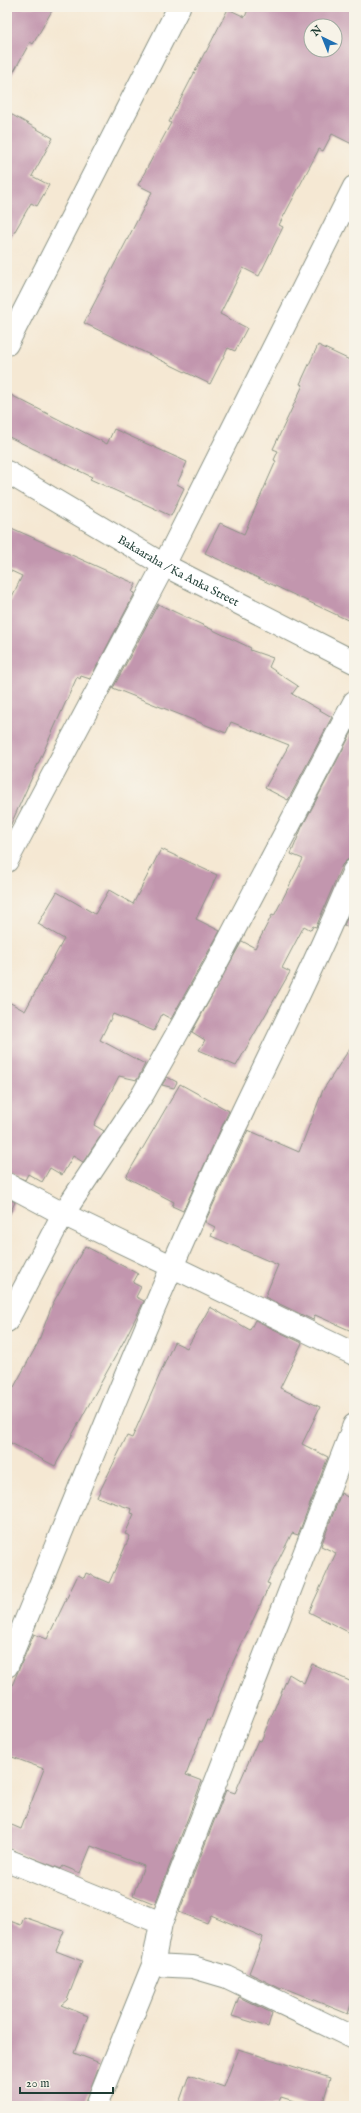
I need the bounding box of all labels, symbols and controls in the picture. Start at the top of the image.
north arrow [303,18,343,58]
text: N [308,23,325,40]
street label: Bakaaraha / Ka Anka Street [115,532,241,610]
scale bar [20,2069,113,2095]
text: 20 m [26,2076,49,2091]

